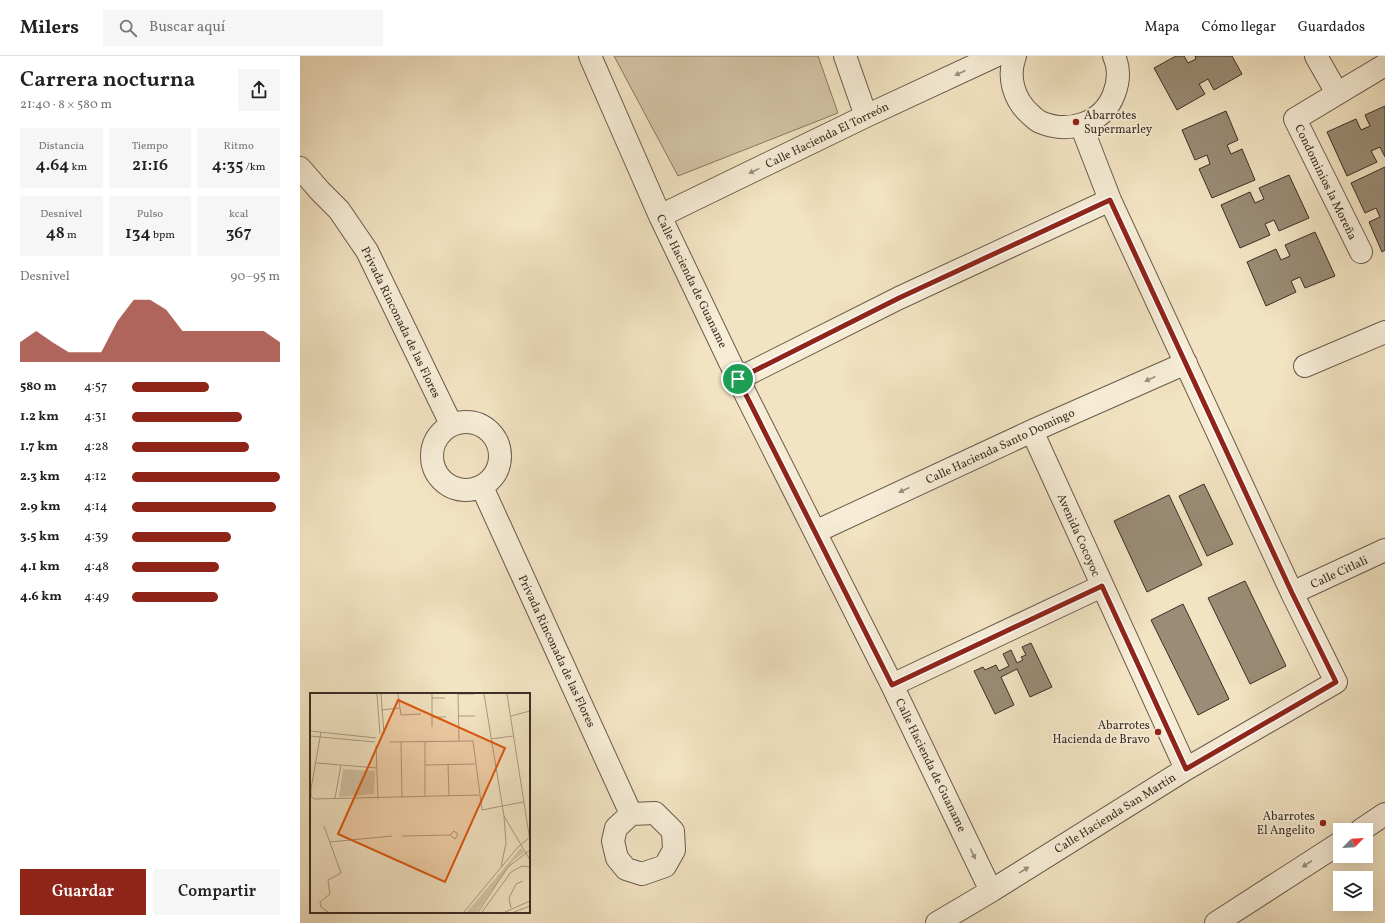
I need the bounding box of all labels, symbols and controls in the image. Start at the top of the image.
search box [103,10,383,46]
text: Milers [20,15,79,41]
icon: search [117,17,139,39]
text: Buscar aquí [149,17,225,38]
text: Mapa [1145,18,1180,37]
text: Cómo llegar [1202,18,1276,37]
text: Guardados [1298,18,1365,37]
text: Carrera nocturna [20,65,195,96]
button: share [238,69,280,111]
one-way arrow [954,70,965,76]
text: 21:40 · 8 × 580 m [20,96,112,114]
street label: Calle Hacienda El Torreón [763,99,892,173]
place label: Abarrotes Supermarley [1084,108,1153,138]
marker: Abarrotes Supermarley [1071,117,1081,127]
street label: Condominios la Moreña [1290,122,1360,243]
text: Distancia [38,139,84,154]
text: Tiempo [132,139,168,154]
text: Ritmo [224,139,254,154]
text: 4.64 [36,154,69,177]
text: 21:16 [132,154,168,177]
text: 4:35 [212,154,243,177]
text: km [69,160,87,175]
text: /km [243,160,265,175]
one-way arrow [748,168,760,174]
text: Desnivel [40,207,82,222]
text: Pulso [137,207,163,222]
text: kcal [229,207,248,222]
street label: Calle Hacienda de Guaname [652,212,731,351]
text: 48 [46,222,65,245]
text: 134 [125,222,151,245]
text: 367 [226,222,252,245]
text: m [65,228,77,243]
text: bpm [151,228,175,243]
street label: Privada Rinconada de las Flores [356,244,444,401]
text: Desnivel [20,268,70,286]
text: 90–95 m [230,268,280,286]
pin [721,362,755,396]
icon: arrive [727,368,749,390]
one-way arrow [1145,376,1156,382]
text: 580 m [20,378,57,396]
text: 4:57 [84,378,107,396]
street label: Calle Hacienda Santo Domingo [923,405,1078,489]
text: 1.2 km [20,408,59,426]
text: 4:31 [84,408,107,426]
text: 1.7 km [20,438,58,456]
text: 4:28 [84,438,108,456]
text: 2.3 km [20,468,60,486]
text: 4:12 [84,468,107,486]
one-way arrow [899,487,910,493]
street label: Avenida Cocoyoc [1053,491,1104,580]
text: 2.9 km [20,498,61,516]
text: 4:14 [84,498,108,516]
text: 3.5 km [20,528,60,546]
text: 4:39 [84,528,108,546]
street label: Calle Citlali [1308,552,1371,593]
text: 4.1 km [20,558,60,576]
text: 4:48 [84,558,109,576]
street label: Privada Rinconada de las Flores [514,573,599,730]
text: 4.6 km [20,588,62,606]
text: 4:49 [84,588,109,606]
inset map [310,693,530,913]
street label: Calle Hacienda de Guaname [891,696,970,835]
place label: Abarrotes Hacienda de Bravo [1052,718,1150,748]
marker: Abarrotes Hacienda de Bravo [1153,727,1163,737]
street label: Calle Hacienda San Martín [1052,770,1179,858]
place label: Abarrotes El Angelito [1257,809,1315,839]
marker: Abarrotes El Angelito [1318,818,1328,828]
north arrow [1333,823,1373,863]
map controls [1333,823,1373,911]
one-way arrow [970,849,976,860]
one-way arrow [1301,861,1313,868]
one-way arrow [1018,867,1030,874]
button: Guardar [20,869,146,915]
button: Compartir [154,869,280,915]
button: layers [1333,871,1373,911]

